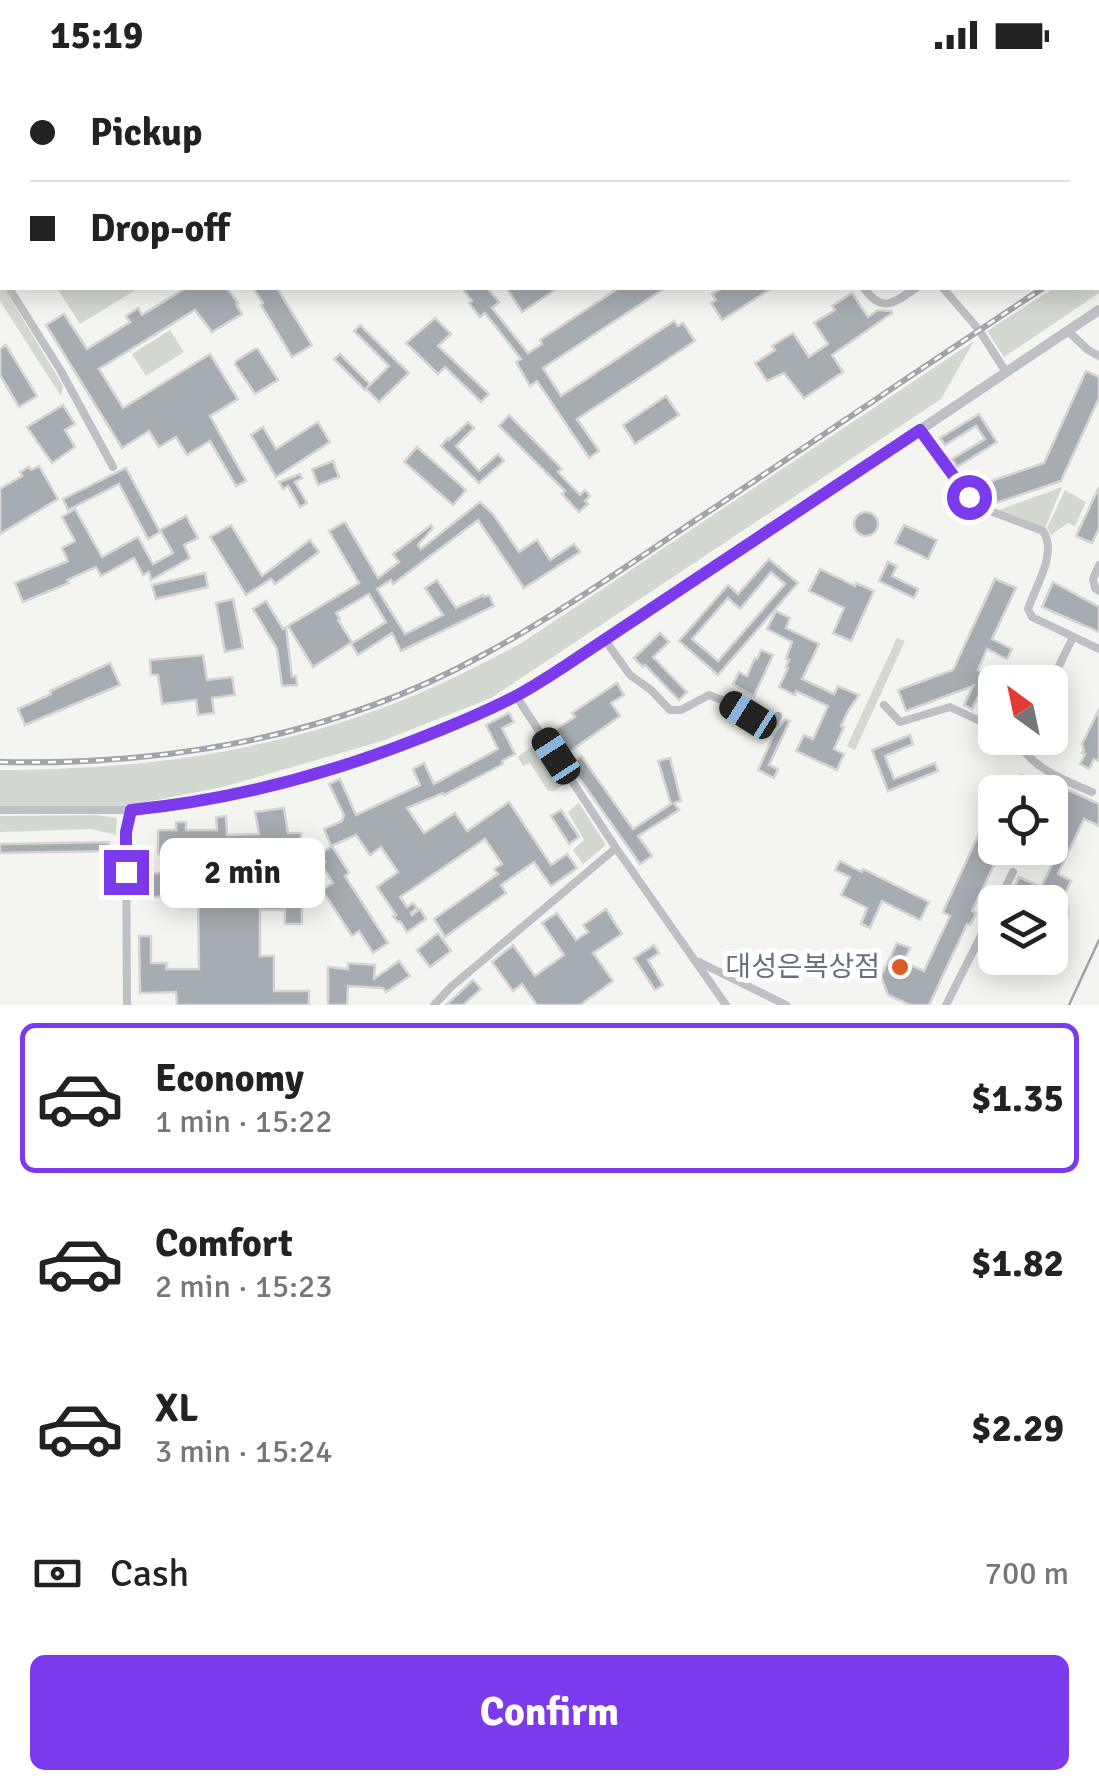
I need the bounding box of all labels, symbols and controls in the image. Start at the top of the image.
text: 15:19 [50,12,143,59]
text: Pickup [90,109,202,156]
text: Drop-off [90,205,230,252]
route start [947,475,992,520]
north arrow [978,665,1068,755]
map controls [978,665,1068,975]
car [715,686,781,744]
car [527,723,585,789]
button: locate [978,775,1068,865]
callout: 2 min [161,837,326,907]
route end [104,850,149,895]
text: 2 min [204,853,281,892]
button: layers [978,885,1068,975]
place label: 대성은복상점 [725,950,880,984]
marker: 대성은복상점 [889,956,911,978]
icon: car [35,1053,125,1143]
text: Economy [155,1055,304,1102]
text: $1.35 [971,1075,1064,1122]
text: 1 min · 15:22 [155,1102,333,1141]
icon: car [35,1218,125,1308]
text: Comfort [155,1220,293,1267]
text: $1.82 [971,1240,1064,1287]
text: 2 min · 15:23 [155,1267,333,1306]
icon: car [35,1383,125,1473]
text: XL [155,1385,198,1432]
text: $2.29 [971,1405,1064,1452]
text: 3 min · 15:24 [155,1432,333,1471]
icon: cash [30,1546,85,1601]
text: Cash [110,1550,189,1597]
text: 700 m [985,1554,1069,1593]
button: Confirm [30,1655,1069,1770]

